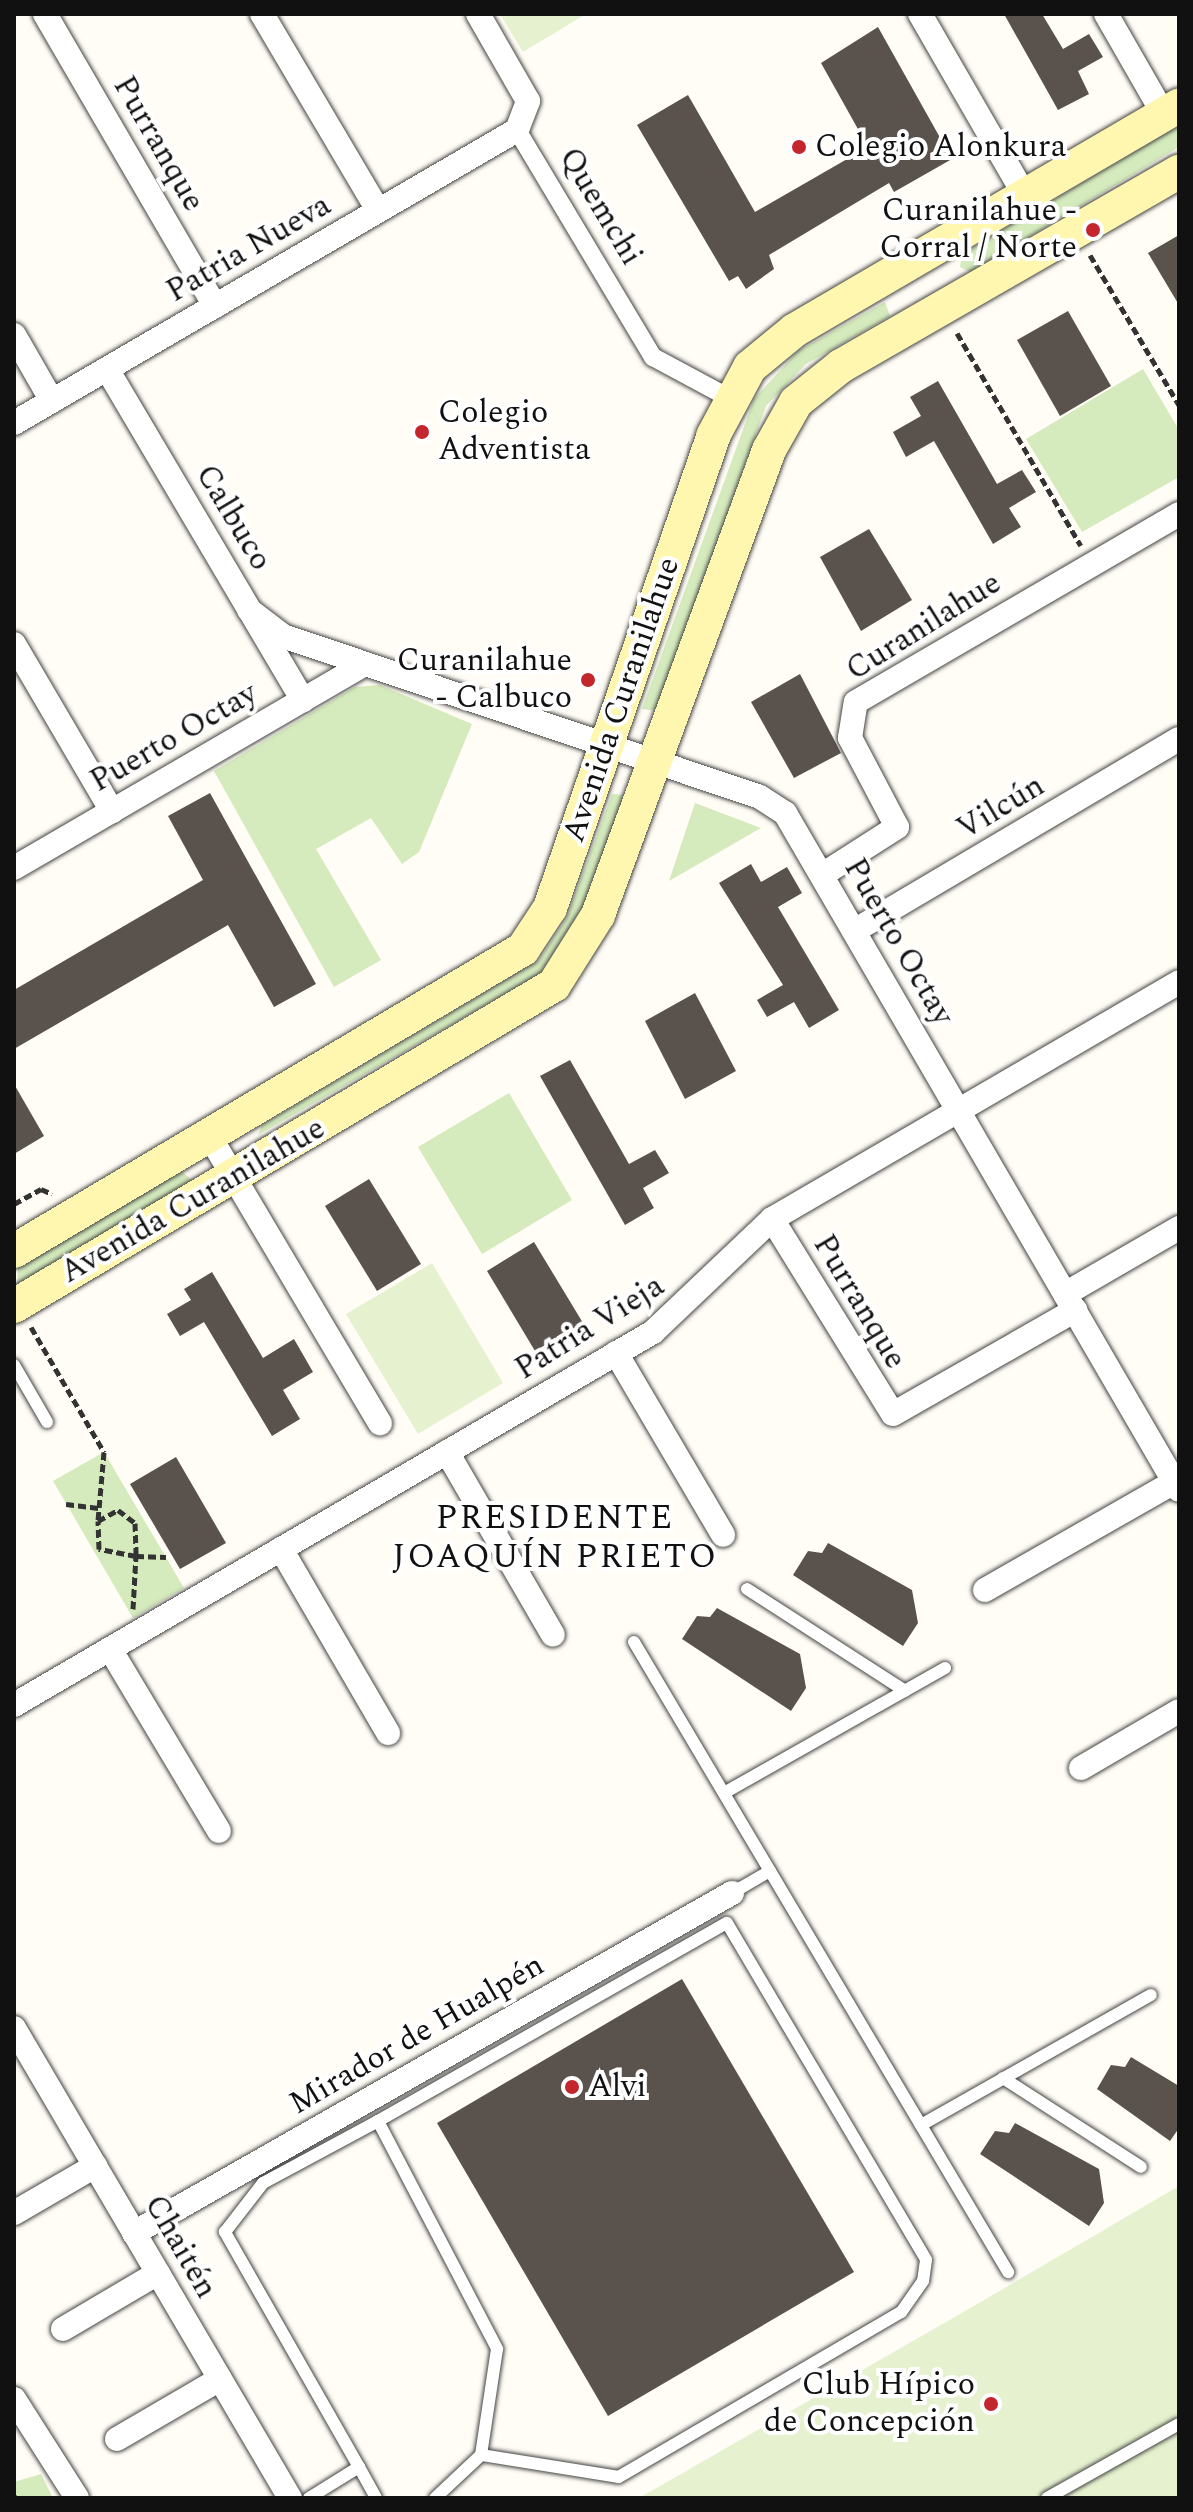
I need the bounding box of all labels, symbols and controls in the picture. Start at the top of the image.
street label: Purranque [104,70,212,218]
place label: Colegio Alonkura [815,128,1066,166]
marker: Colegio Alonkura [790,138,808,156]
street label: Quemchi [550,141,650,273]
street label: Patria Nueva [160,187,338,311]
place label: Curanilahue - Corral / Norte [879,193,1077,268]
marker: Curanilahue - Corral / Norte [1084,221,1102,239]
place label: Colegio Adventista [438,395,591,470]
marker: Colegio Adventista [413,423,431,441]
street label: Calbuco [187,458,279,578]
street label: Avenida Curanilahue [555,552,689,848]
street label: Curanilahue [839,564,1009,690]
place label: Curanilahue - Calbuco [397,643,572,718]
marker: Curanilahue - Calbuco [579,671,597,689]
street label: Puerto Octay [84,675,264,801]
street label: Vilcún [950,767,1052,849]
street label: Puerto Octay [835,852,961,1032]
street label: Avenida Curanilahue [54,1110,332,1292]
street label: Purranque [804,1228,914,1376]
street label: Patria Vieja [508,1267,672,1389]
district label: PRESIDENTE JOAQUÍN PRIETO [392,1498,718,1578]
street label: Mirador de Hualpén [283,1946,551,2124]
place label: Alvi [588,2068,646,2106]
marker: Alvi [563,2078,581,2096]
street label: Chaitén [135,2189,225,2305]
place label: Club Hípico de Concepción [764,2367,975,2442]
marker: Club Hípico de Concepción [982,2395,1000,2413]

